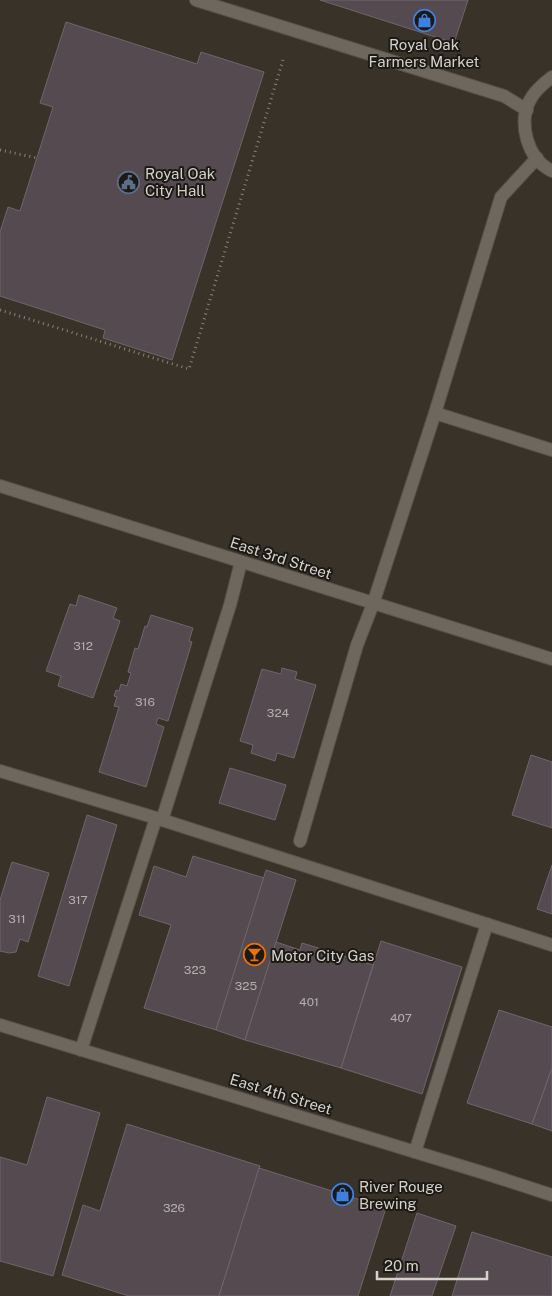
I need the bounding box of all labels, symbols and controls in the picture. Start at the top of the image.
shop icon: Royal Oak Farmers Market [412,9,436,33]
place label: Royal Oak Farmers Market [369,36,480,70]
place label: Royal Oak City Hall [145,165,215,199]
public building icon: Royal Oak City Hall [117,170,141,194]
street label: East 3rd Street [228,534,334,582]
house number: 312 [73,639,93,653]
house number: 316 [135,695,155,709]
house number: 324 [267,706,290,720]
house number: 317 [68,893,88,907]
house number: 311 [8,912,26,926]
bar icon: Motor City Gas [243,943,267,967]
place label: Motor City Gas [271,947,374,964]
house number: 323 [184,963,206,977]
house number: 325 [235,979,258,993]
house number: 401 [299,995,319,1009]
house number: 407 [390,1011,412,1025]
street label: East 4th Street [228,1070,334,1118]
place label: River Rouge Brewing [359,1178,443,1212]
shop icon: River Rouge Brewing [331,1183,355,1207]
house number: 326 [163,1201,185,1215]
scale bar [377,1248,487,1280]
text: 20 m [384,1257,419,1274]

